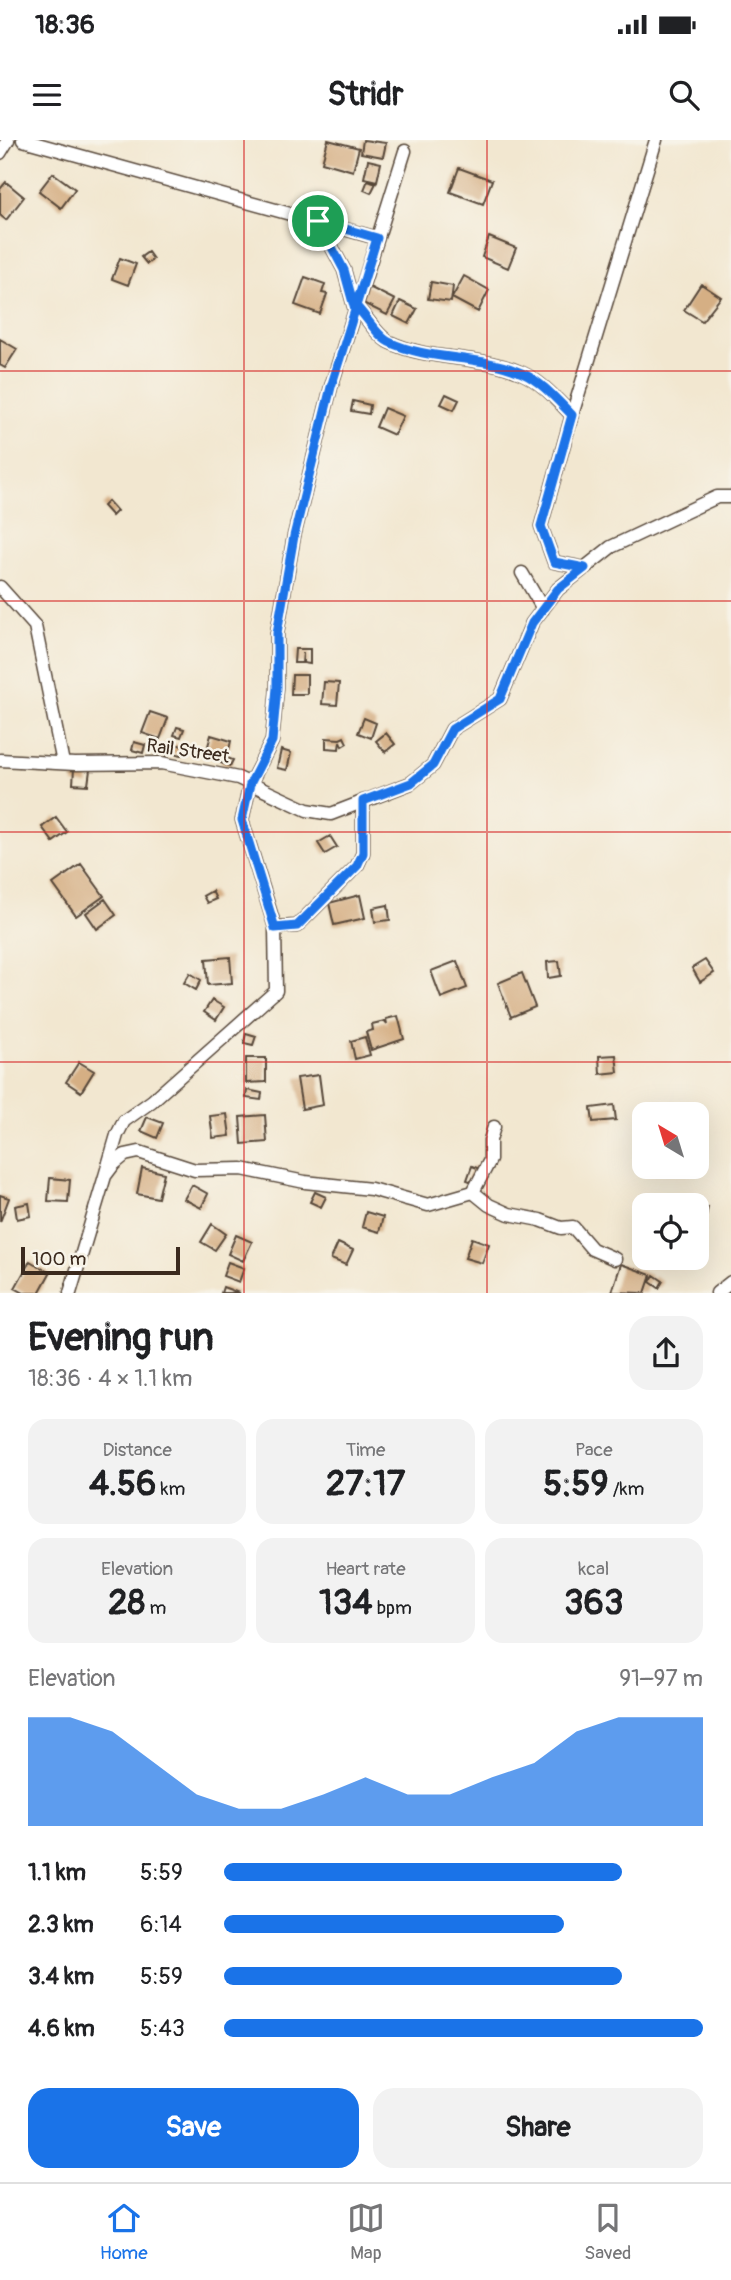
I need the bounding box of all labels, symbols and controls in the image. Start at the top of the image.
text: 18:36 [35,9,95,41]
text: Stridr [328,75,403,115]
icon: menu [28,76,66,114]
icon: search [665,76,703,114]
pin [288,191,348,251]
icon: arrive [299,202,337,240]
street label: Rail Street [145,733,231,769]
north arrow [632,1102,709,1180]
map controls [632,1102,709,1270]
button: locate [632,1193,709,1270]
scale bar [21,1244,180,1276]
text: 100 m [32,1247,86,1271]
text: Evening run [28,1314,214,1362]
button: share [629,1316,703,1390]
text: 18:36 · 4 × 1.1 km [28,1364,192,1393]
text: Distance [102,1438,172,1462]
text: Time [346,1438,385,1462]
text: Pace [575,1438,613,1462]
text: 4.56 [89,1462,156,1506]
text: 27:17 [326,1462,405,1506]
text: 5:59 [543,1462,609,1506]
text: km [156,1477,185,1501]
text: /km [609,1477,644,1501]
text: Elevation [101,1557,173,1581]
text: Heart rate [325,1557,406,1581]
text: kcal [578,1557,609,1581]
text: 28 [108,1581,145,1625]
text: 134 [319,1581,373,1625]
text: 363 [564,1581,624,1625]
text: m [145,1596,166,1620]
text: bpm [373,1596,412,1620]
text: Elevation [28,1664,116,1693]
text: 91–97 m [619,1664,703,1693]
text: 1.1 km [28,1858,86,1887]
text: 5:59 [140,1858,183,1887]
text: 2.3 km [28,1910,94,1939]
text: 6:14 [140,1910,182,1939]
text: 3.4 km [28,1962,94,1991]
text: 5:59 [140,1962,183,1991]
text: 4.6 km [28,2014,95,2043]
text: 5:43 [140,2014,185,2043]
button: Save [28,2088,359,2168]
button: Share [373,2088,703,2168]
tab: Home [100,2199,148,2265]
tab: Map [347,2199,385,2265]
tab: Saved [584,2199,631,2265]

